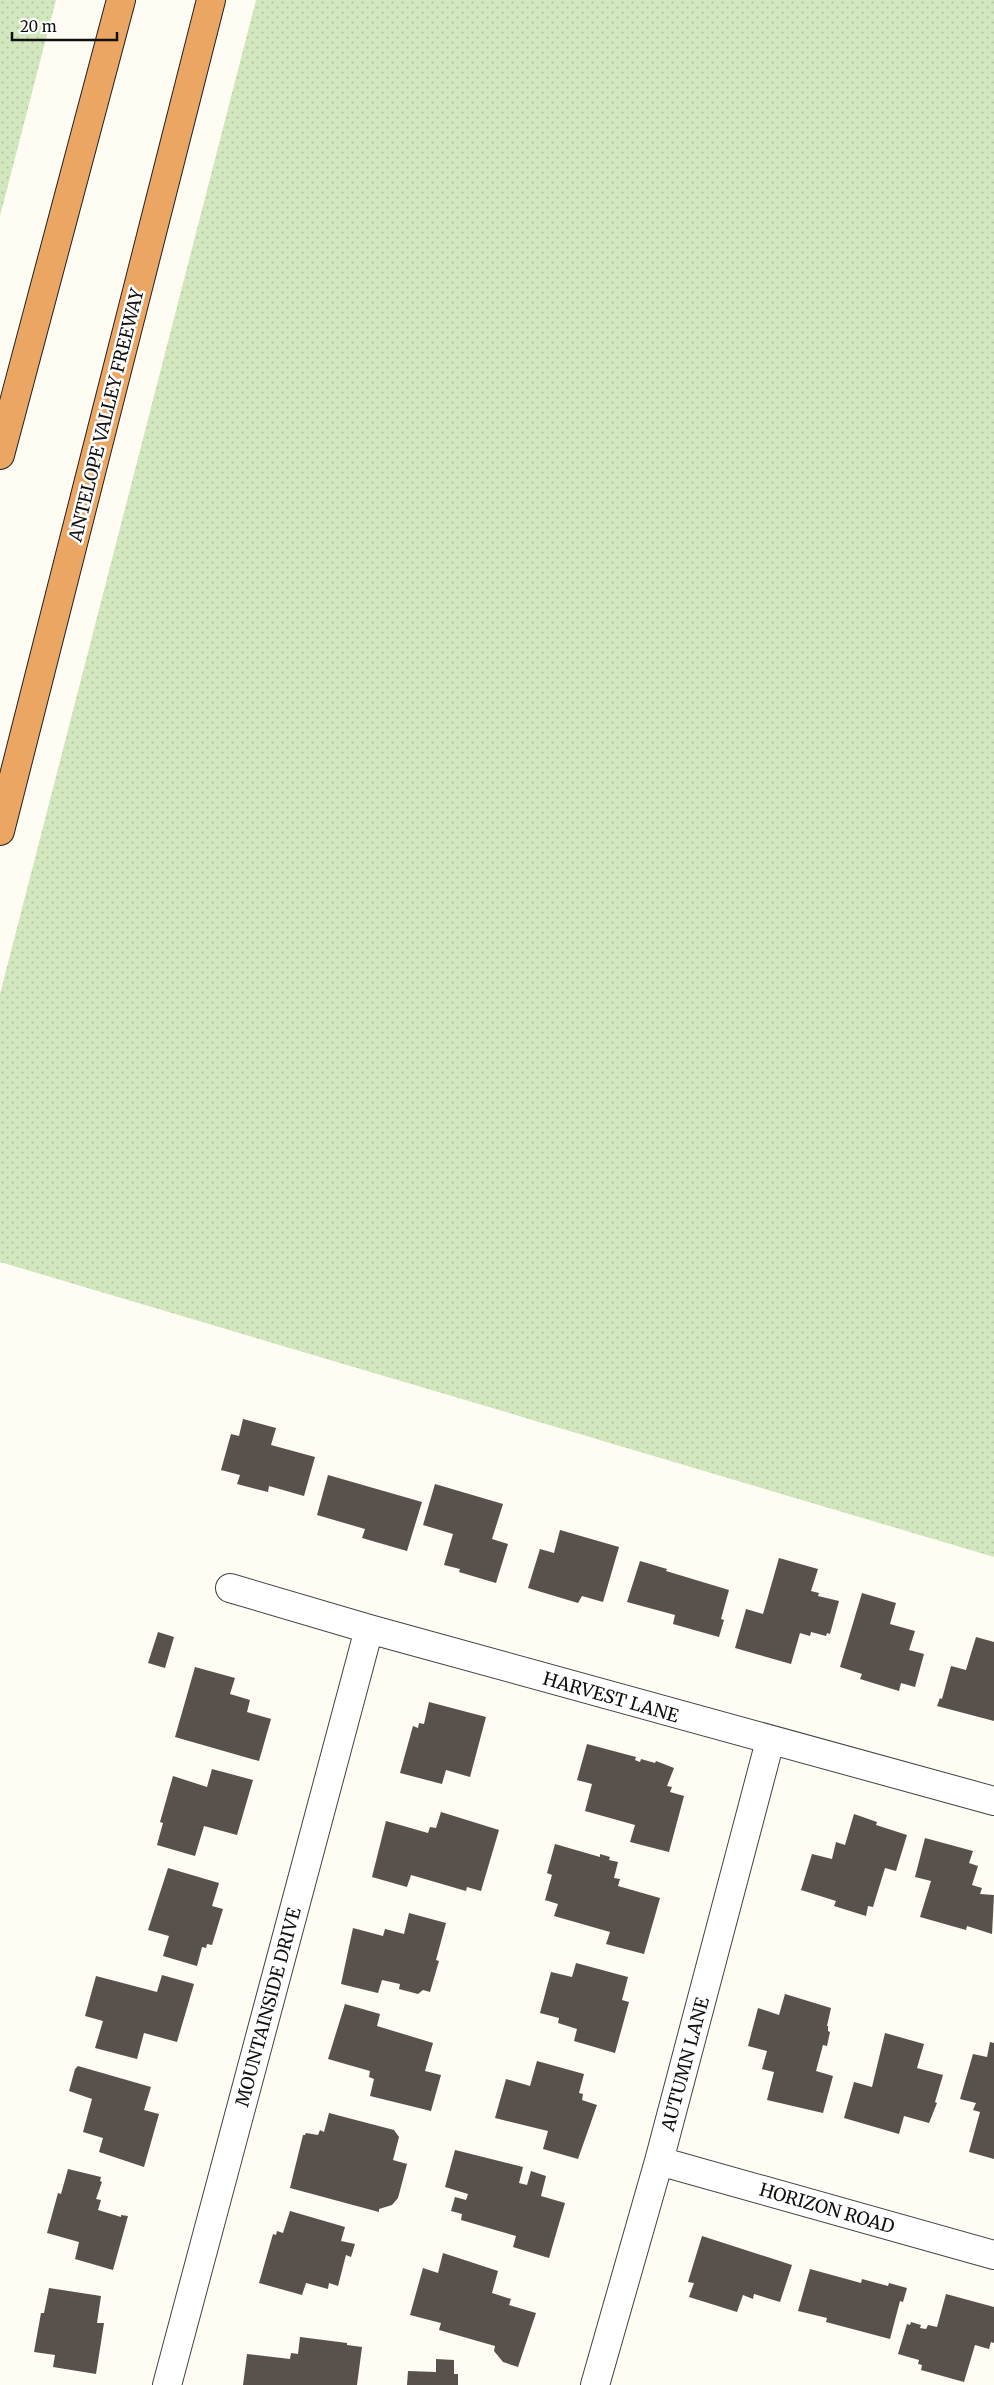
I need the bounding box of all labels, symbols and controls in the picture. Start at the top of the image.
scale bar [12,10,118,42]
text: 20 m [20,17,57,36]
street label: ANTELOPE VALLEY FREEWAY [63,286,149,545]
street label: HARVEST LANE [540,1667,682,1728]
street label: MOUNTAINSIDE DRIVE [230,1904,306,2109]
street label: AUTUMN LANE [656,1994,714,2135]
street label: HORIZON ROAD [757,2178,897,2238]

